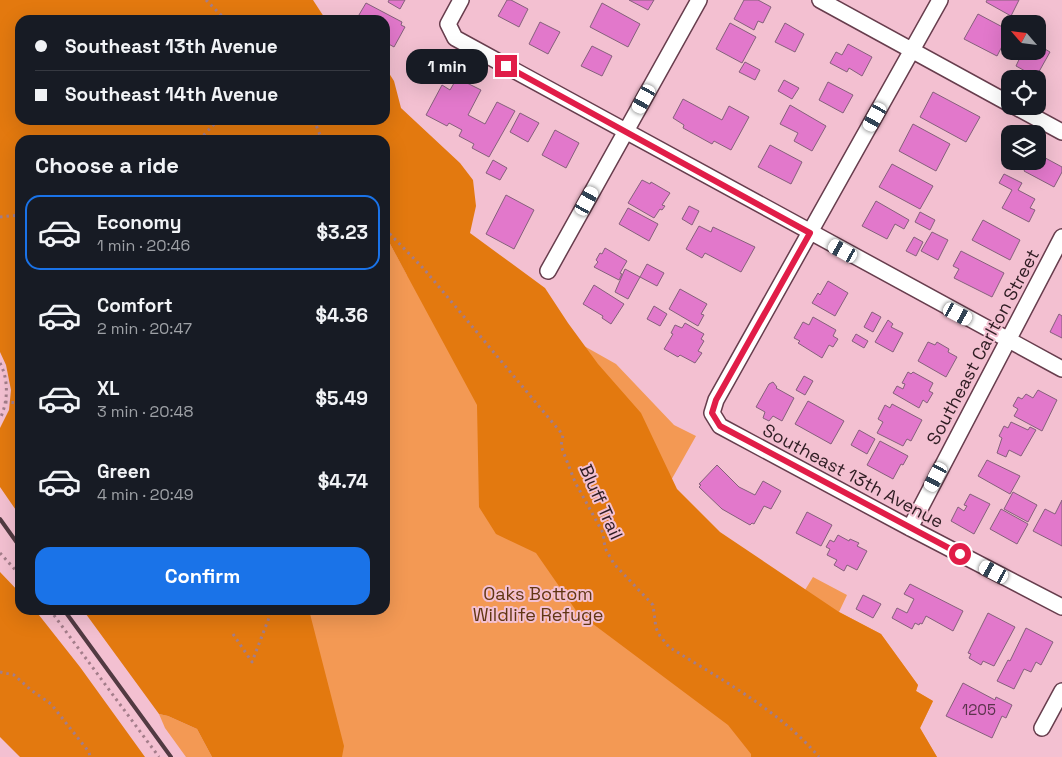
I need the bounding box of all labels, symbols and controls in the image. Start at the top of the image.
north arrow [1001,15,1046,60]
map controls [1001,15,1046,170]
text: Southeast 13th Avenue [65,34,278,59]
callout: 1 min [406,48,488,84]
route end [495,55,517,77]
text: 1 min [427,56,467,77]
button: locate [1001,70,1046,115]
text: Southeast 14th Avenue [65,82,278,107]
car [630,82,657,116]
car [861,100,888,134]
button: layers [1001,125,1046,170]
text: Choose a ride [35,151,179,179]
car [573,184,600,218]
icon: car [37,210,82,255]
text: Economy [97,210,181,235]
text: $3.23 [316,220,368,245]
text: 1 min · 20:46 [97,235,190,256]
car [826,237,859,265]
street label: Southeast Carlton Street [921,245,1044,449]
icon: car [37,293,82,338]
text: Comfort [97,293,173,318]
car [941,300,974,328]
text: $4.36 [315,303,368,328]
text: 2 min · 20:47 [97,318,192,339]
icon: car [37,376,82,421]
text: XL [97,376,120,401]
text: $5.49 [316,386,368,411]
text: 3 min · 20:48 [97,401,193,422]
street label: Southeast 13th Avenue [759,418,947,533]
icon: car [37,459,82,504]
text: Green [97,459,150,484]
car [922,460,949,494]
street label: Bluff Trail [575,461,628,543]
text: $4.74 [318,469,368,494]
text: 4 min · 20:49 [97,484,194,505]
route start [949,543,971,565]
button: Confirm [35,547,370,605]
car [977,558,1010,586]
park label: Oaks Bottom Wildlife Refuge [473,582,603,626]
house number: 1205 [962,700,996,719]

